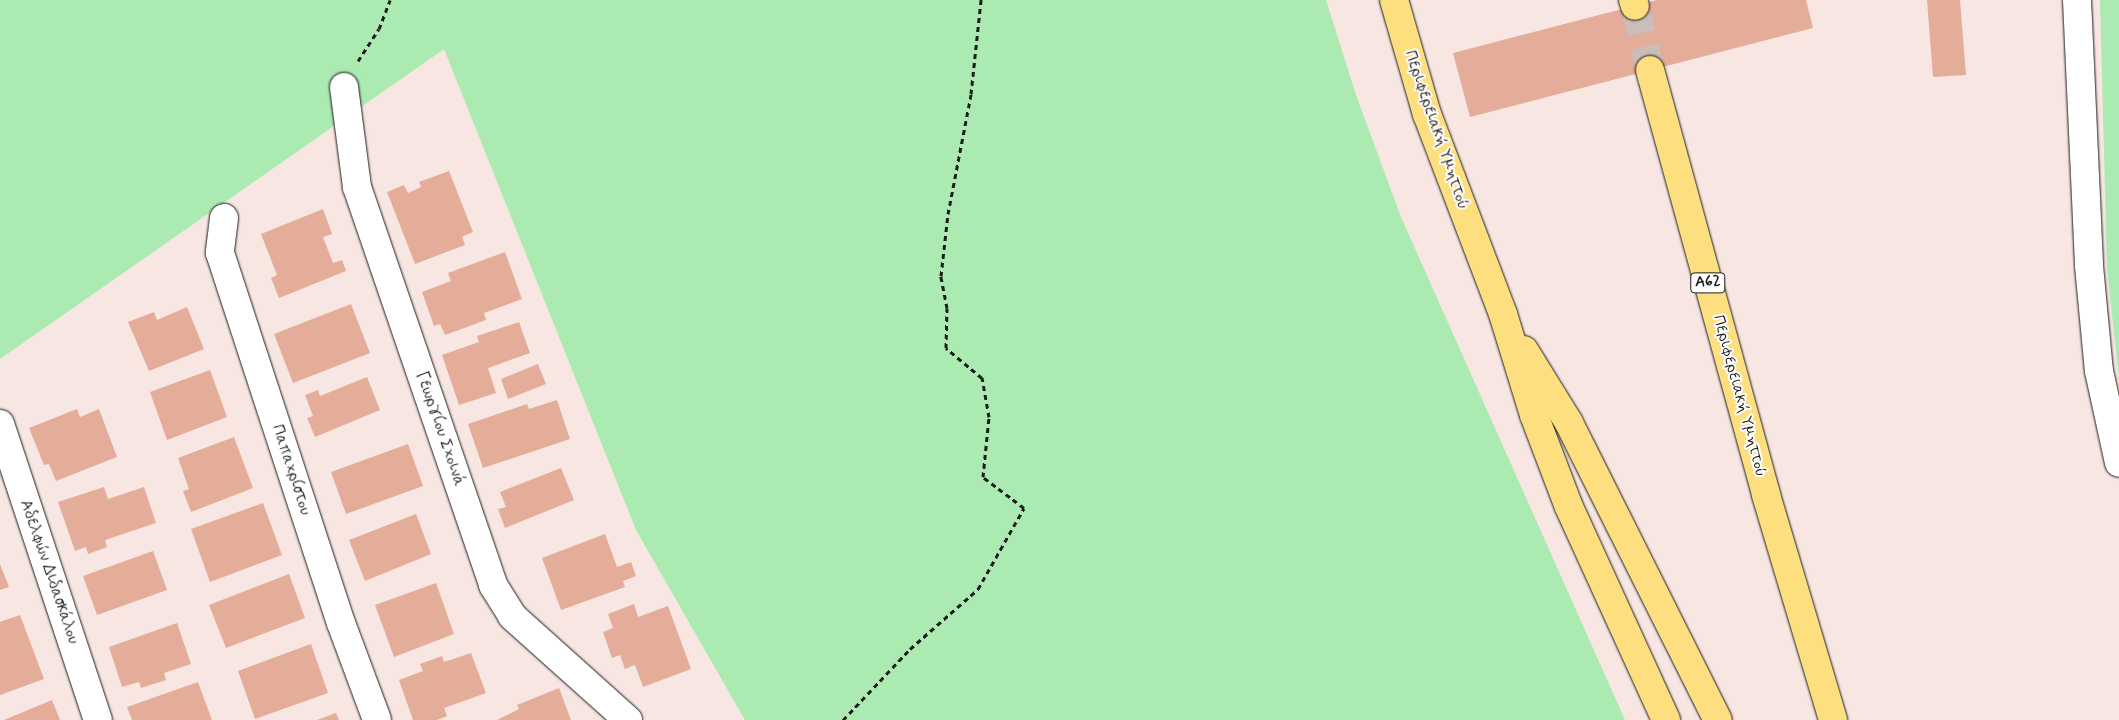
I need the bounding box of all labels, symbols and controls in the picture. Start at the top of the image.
street label: Περιφερειακή Υμηττού [1400,48,1472,212]
road number: Α62 [1689,270,1727,296]
street label: Περιφερειακή Υμηττού [1708,313,1770,479]
street label: Γεωργίου Σχοινά [411,369,469,489]
street label: Παπαχρίστου [267,422,315,518]
street label: Αδελφών Διδασκάλου [15,497,83,647]

